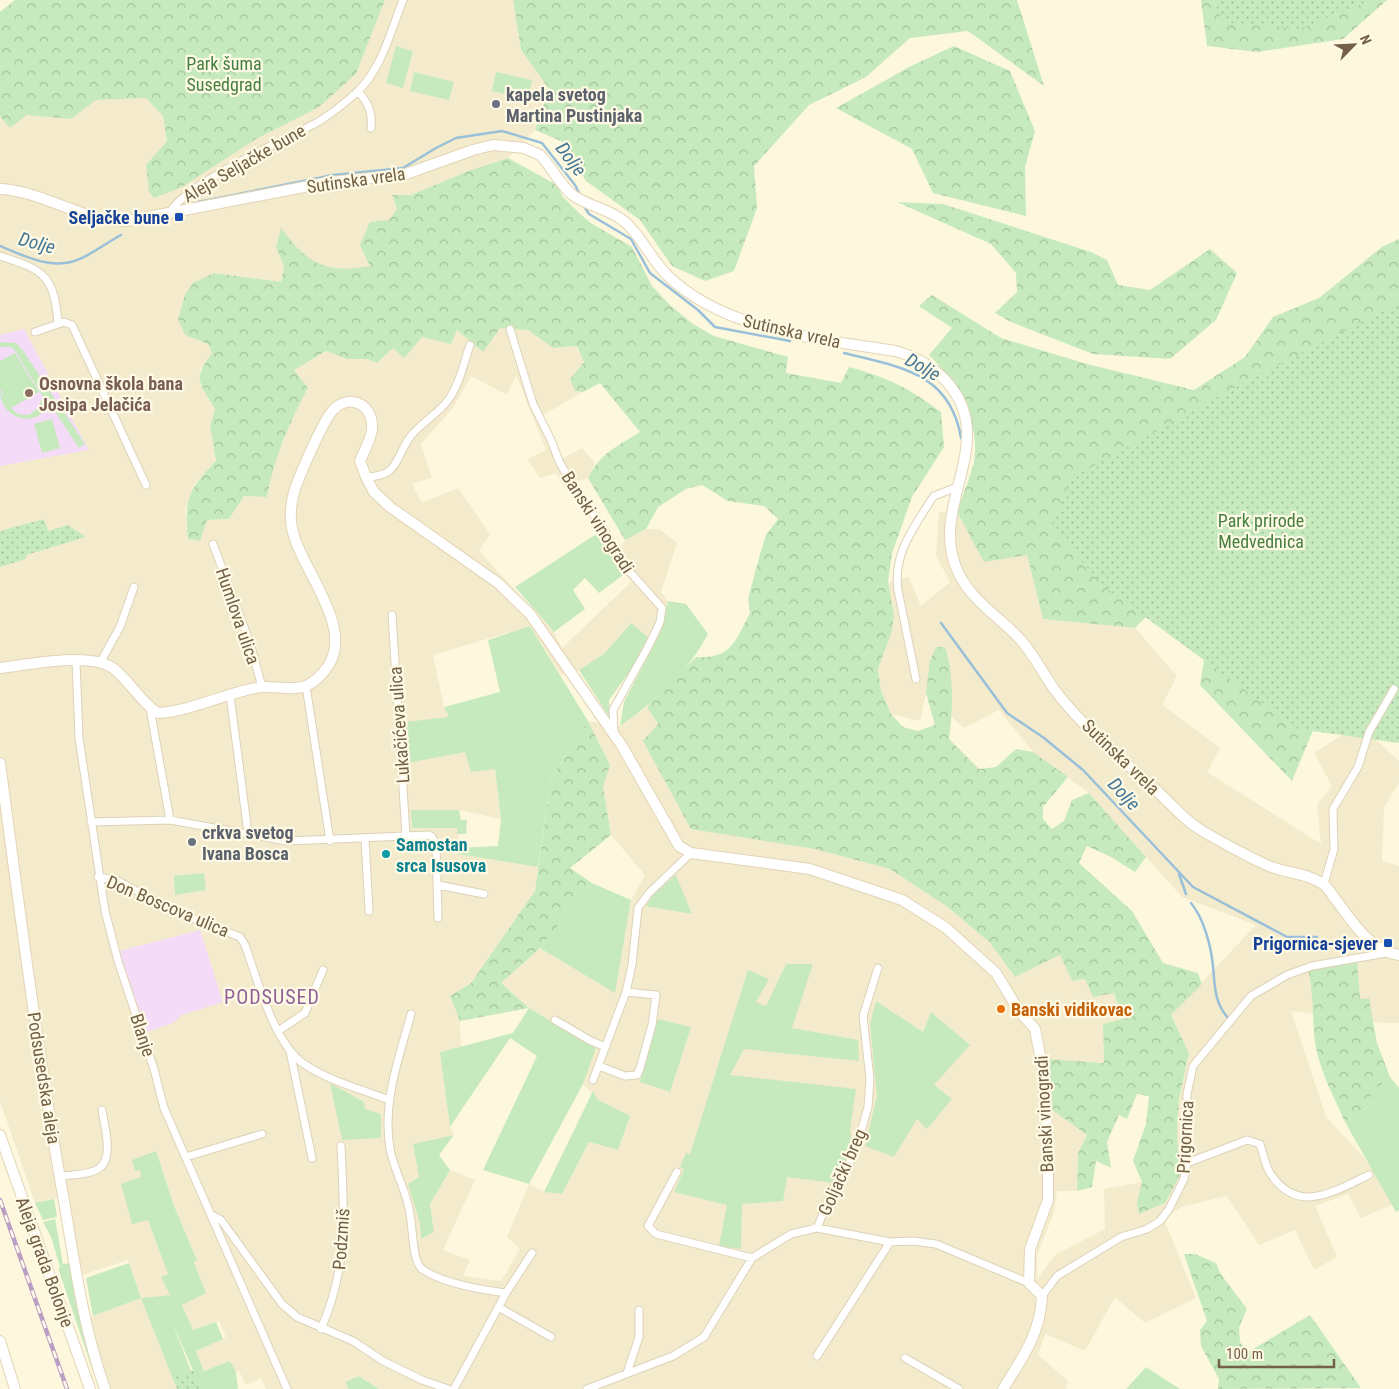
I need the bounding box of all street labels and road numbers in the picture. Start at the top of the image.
street label: Aleja Seljačke bune [179,119,309,207]
street label: Sutinska vrela [305,163,407,197]
street label: Sutinska vrela [741,310,843,352]
street label: Banski vinogradi [557,467,639,577]
street label: Humlova ulica [212,565,264,667]
street label: Lukačićeva ulica [384,666,414,784]
street label: Sutinska vrela [1078,715,1164,799]
street label: Don Boscova ulica [104,871,232,941]
street label: Podsusedska aleja [23,1011,65,1145]
street label: Blanje [126,1011,160,1059]
street label: Banski vinogradi [1030,1055,1058,1173]
street label: Prigornica [1173,1100,1197,1174]
street label: Goljački breg [814,1125,870,1219]
street label: Aleja grada Bolonje [12,1194,78,1330]
street label: Podzmiš [328,1208,354,1270]

